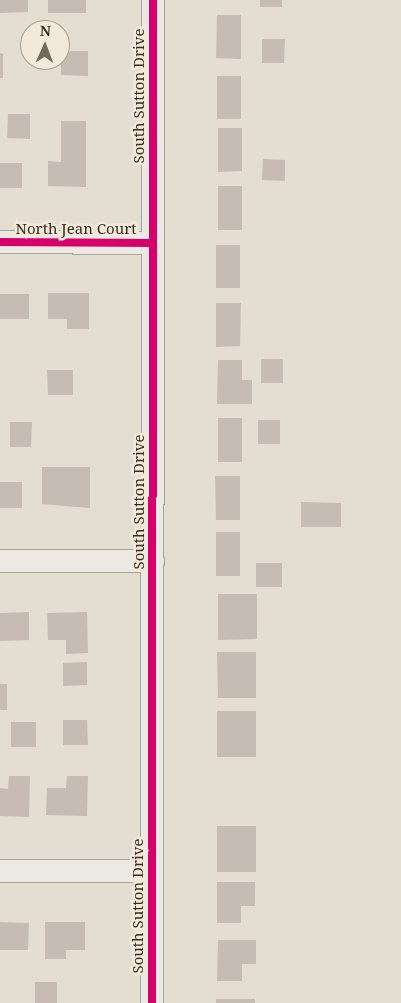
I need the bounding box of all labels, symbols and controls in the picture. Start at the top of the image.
north arrow [20,20,70,70]
text: N [40,21,51,40]
street label: South Sutton Drive [130,29,148,163]
street label: North Jean Court [15,220,137,238]
street label: South Sutton Drive [130,435,148,569]
street label: South Sutton Drive [129,839,147,973]

